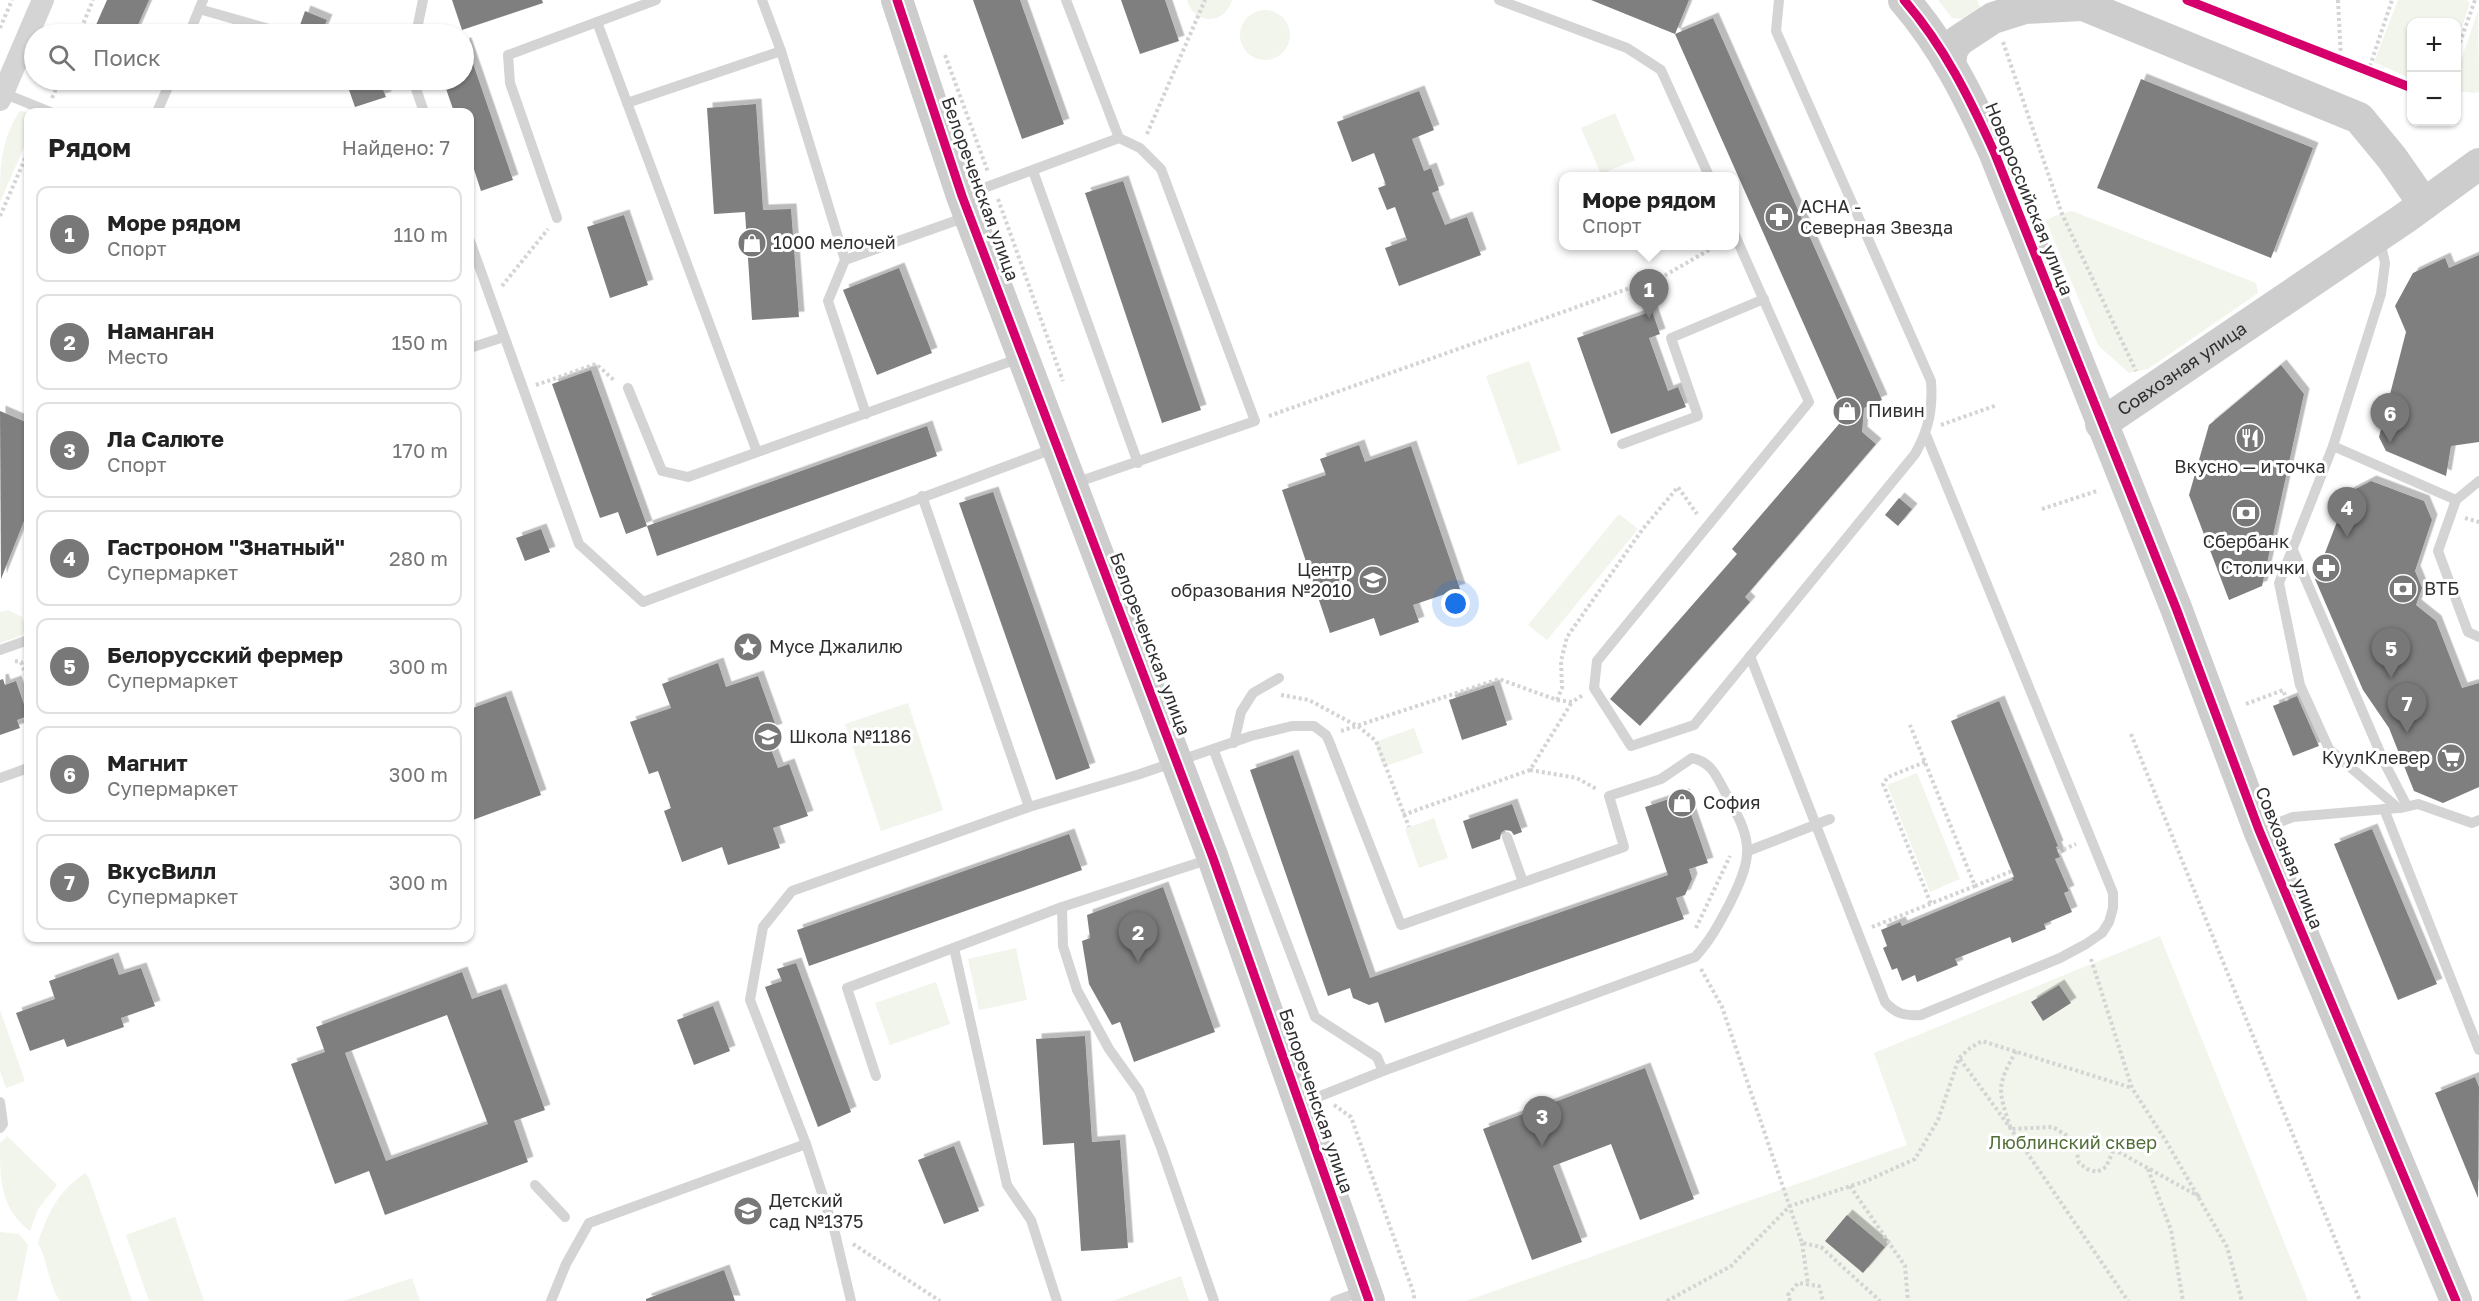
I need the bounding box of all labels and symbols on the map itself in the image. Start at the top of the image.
street label: Белореченская улица [937,94,1024,284]
street label: Новороссийская улица [1981,99,2079,299]
place label: АСНА - Северная Звезда [1800,195,1953,238]
pharmacy icon: АСНА - Северная Звезда [1763,201,1795,233]
shop icon: 1000 мелочей [736,227,768,259]
place label: 1000 мелочей [773,231,896,253]
pin: 1 [1630,270,1668,319]
street label: Совхозная улица [2113,317,2250,420]
pin: 6 [2370,394,2410,443]
shop icon: Пивин [1831,395,1863,427]
place label: Пивин [1868,399,1925,421]
restaurant icon: Вкусно — и точка [2234,422,2266,454]
place label: Вкусно — и точка [2174,455,2326,477]
pin: 4 [2328,488,2366,537]
bank icon: Сбербанк [2230,497,2262,529]
place label: Сбербанк [2203,530,2289,552]
street label: Белореченская улица [1106,549,1196,738]
pharmacy icon: Столички [2310,552,2342,584]
place label: Столички [2221,556,2305,578]
place label: Центр образования №2010 [1171,558,1352,601]
school or university icon: Центр образования №2010 [1357,564,1389,596]
bank icon: ВТБ [2387,573,2419,605]
place label: ВТБ [2424,577,2459,599]
your location [1441,589,1470,618]
pin: 5 [2372,628,2410,678]
place icon: Мусе Джалилю [732,631,764,663]
place label: Мусе Джалилю [769,635,903,657]
pin: 7 [2388,684,2426,733]
school or university icon: Школа №1186 [752,721,784,753]
place label: Школа №1186 [789,725,911,747]
supermarket icon: КуулКлевер [2435,742,2467,774]
place label: КуулКлевер [2322,746,2430,768]
street label: Совхозная улица [2251,783,2328,932]
shop icon: София [1666,787,1698,819]
place label: София [1703,791,1761,813]
pin: 2 [1118,912,1158,962]
street label: Белореченская улица [1275,1005,1359,1196]
pin: 3 [1522,1096,1562,1146]
park label: Люблинский сквер [1989,1131,2157,1153]
place label: Детский сад №1375 [769,1189,863,1232]
school or university icon: Детский сад №1375 [732,1195,764,1227]

